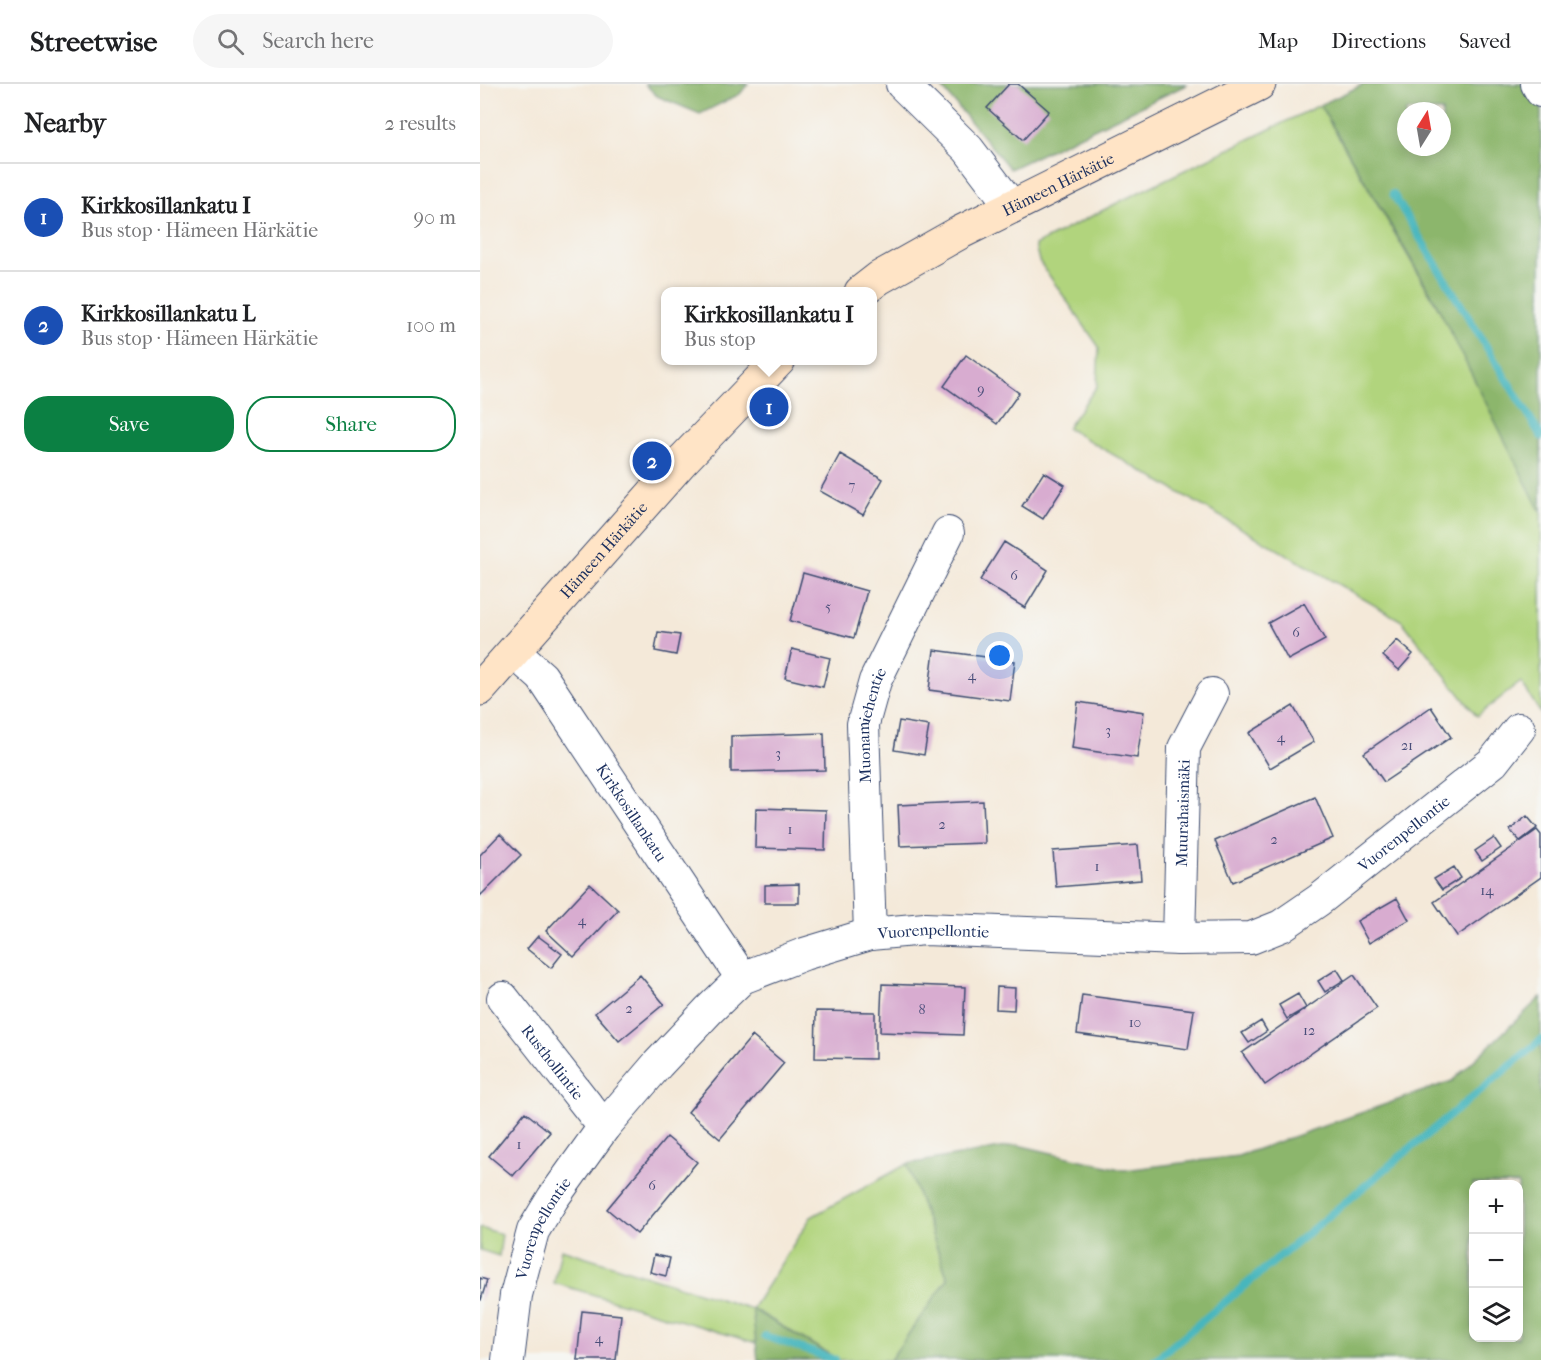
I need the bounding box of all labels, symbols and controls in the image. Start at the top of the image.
search box [193,14,613,68]
text: Streetwise [30,25,157,58]
icon: search [214,25,247,58]
text: Search here [262,28,374,54]
text: Map [1258,29,1298,53]
text: Directions [1331,29,1426,53]
text: Saved [1459,29,1511,53]
north arrow [1397,102,1451,156]
text: Nearby [24,108,106,139]
text: 2 results [385,112,456,135]
street label: Hämeen Härkätie [999,148,1117,220]
text: Kirkkosillankatu I [81,193,251,219]
text: 1 [40,206,47,229]
text: 90 m [414,206,456,229]
text: Bus stop · Hämeen Härkätie [81,219,318,242]
popup [661,287,877,365]
text: Kirkkosillankatu L [81,301,256,327]
text: Kirkkosillankatu I [684,302,854,328]
text: 2 [38,314,49,337]
text: 100 m [406,314,456,337]
text: Bus stop · Hämeen Härkätie [81,327,318,350]
text: Bus stop [684,328,756,351]
house number: 9 [977,381,985,398]
pin: 1 [750,384,788,430]
button: Save [24,396,234,452]
button: Share [246,396,456,452]
pin: 2 [632,438,672,484]
house number: 7 [849,477,856,494]
street label: Hämeen Härkätie [556,498,651,602]
house number: 6 [1010,567,1018,584]
house number: 5 [825,598,831,615]
house number: 6 [1292,624,1300,641]
your location [985,641,1014,670]
street label: Muonamiehentie [853,664,890,784]
house number: 4 [968,667,977,684]
house number: 3 [1105,722,1111,739]
house number: 4 [1277,729,1286,746]
house number: 21 [1401,737,1413,754]
house number: 3 [775,745,781,762]
street label: Muurahaismäki [1171,759,1193,867]
street label: Kirkkosillankatu [592,760,671,865]
street label: Vuorenpellontie [1353,791,1453,876]
house number: 2 [938,816,946,833]
house number: 1 [788,821,793,838]
house number: 2 [1270,831,1278,848]
house number: 1 [1095,858,1100,875]
house number: 14 [1480,882,1494,899]
house number: 4 [578,912,587,929]
street label: Vuorenpellontie [876,919,990,943]
house number: 2 [625,1000,633,1017]
house number: 8 [918,1001,926,1018]
house number: 10 [1129,1014,1141,1031]
street label: Rusthollintie [518,1020,588,1103]
house number: 12 [1303,1022,1315,1039]
house number: 1 [517,1136,522,1153]
street label: Vuorenpellontie [511,1173,575,1282]
house number: 6 [648,1177,656,1194]
map controls [1469,1180,1523,1342]
button: + [1469,1180,1523,1234]
button: − [1469,1234,1523,1288]
button: layers [1469,1288,1523,1342]
house number: 4 [595,1330,604,1347]

